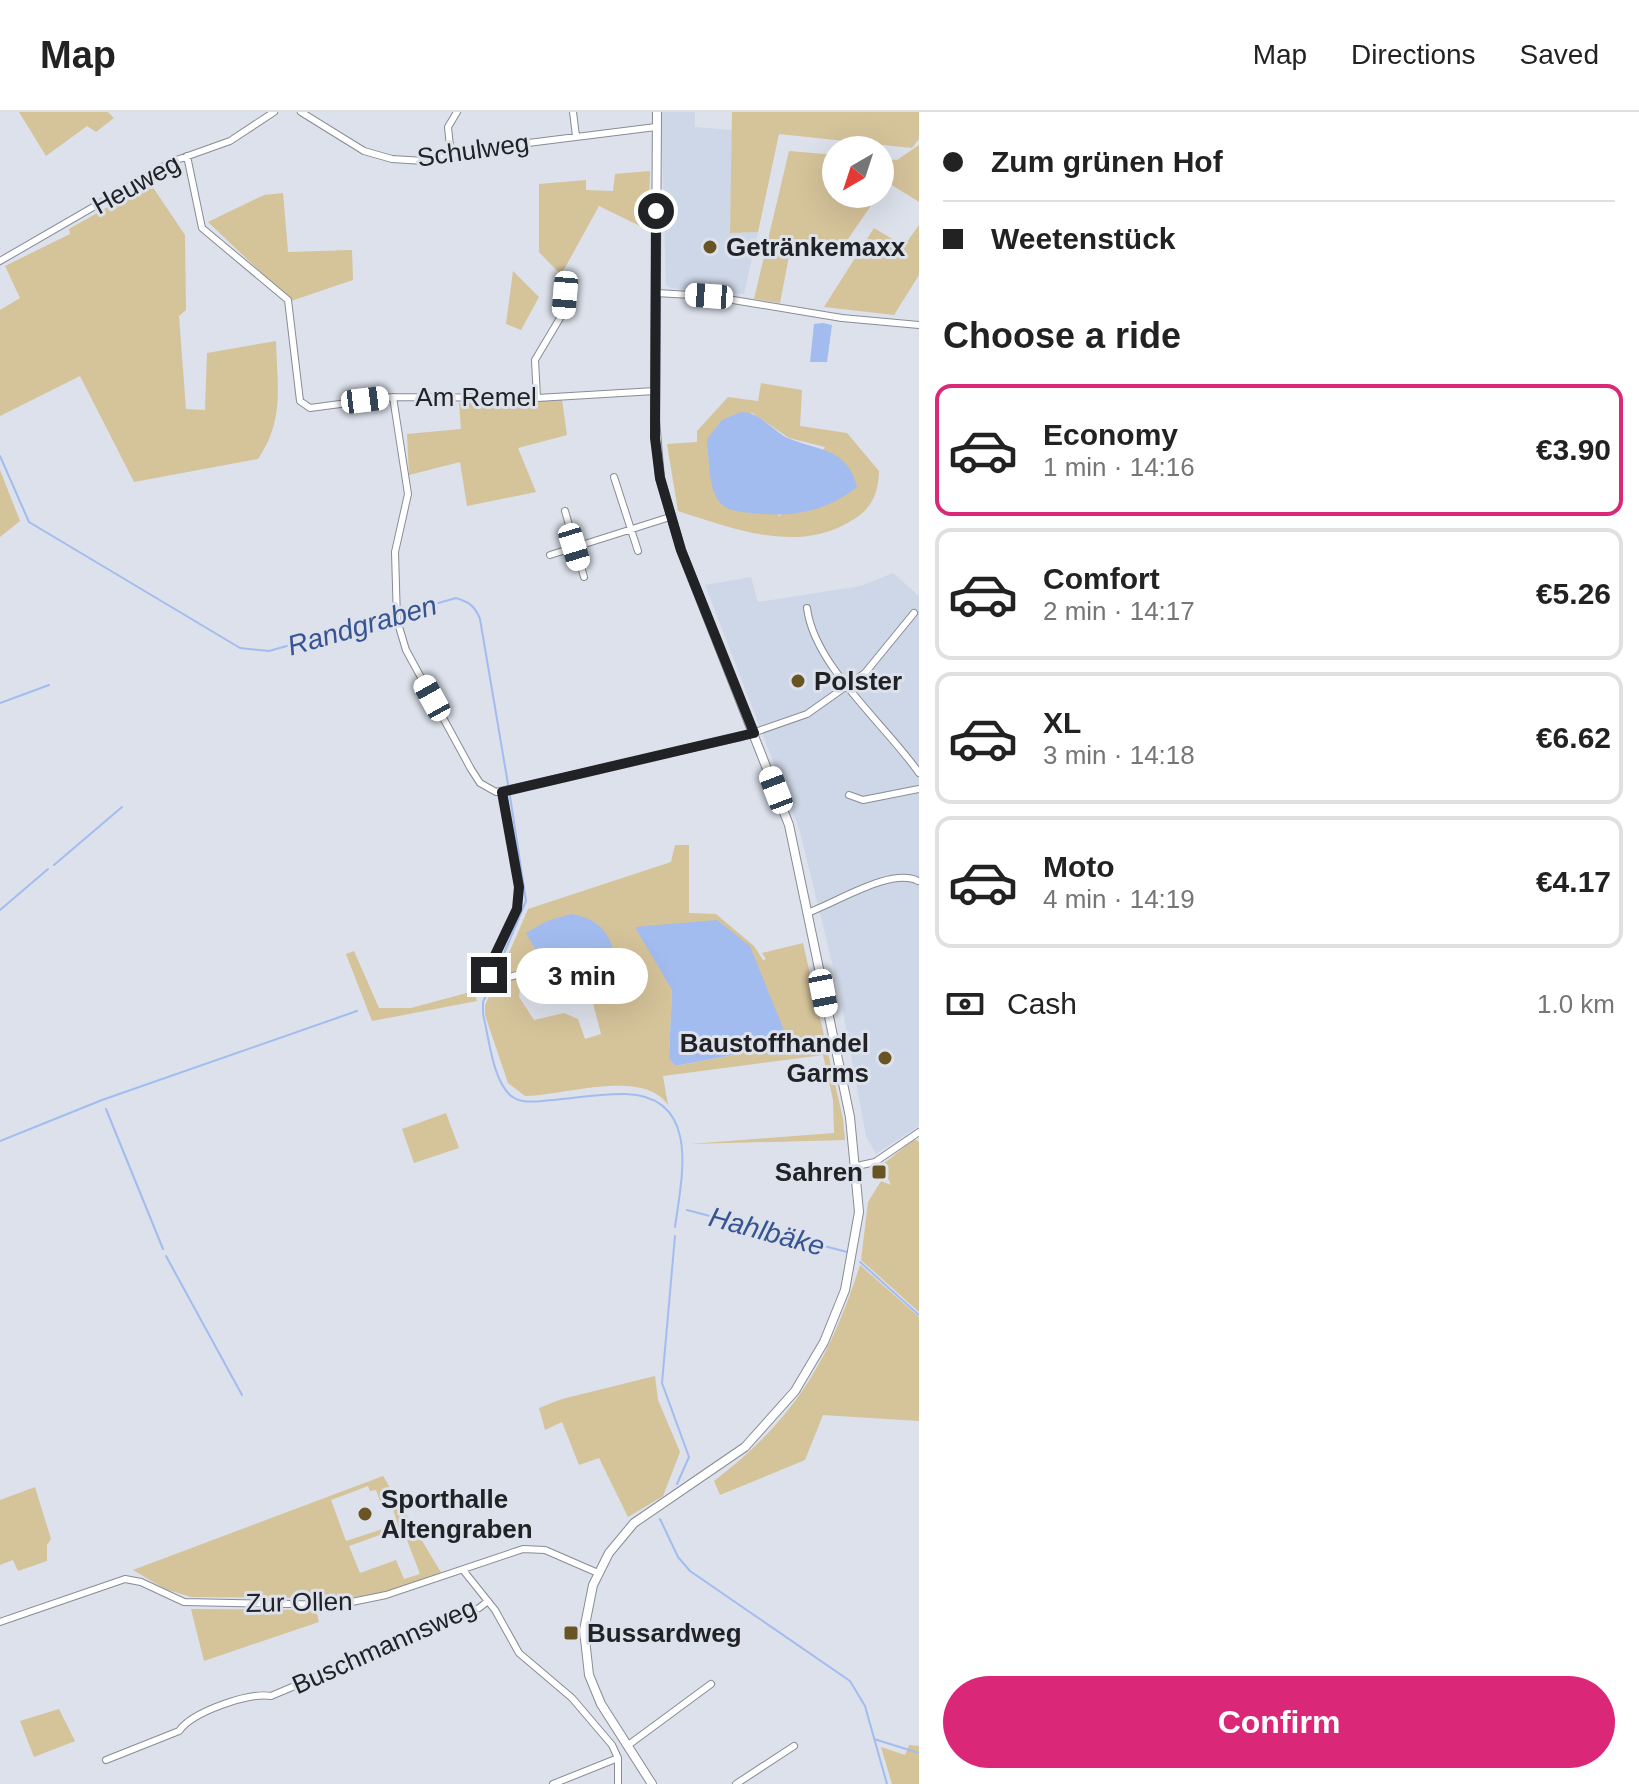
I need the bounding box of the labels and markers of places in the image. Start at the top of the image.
place label: Getränkemaxx [726,232,906,262]
marker: Getränkemaxx [701,238,719,256]
place label: Polster [814,666,902,696]
marker: Polster [789,672,807,690]
place label: Baustoffhandel Garms [680,1028,869,1088]
marker: Baustoffhandel Garms [876,1049,894,1067]
place label: Sahren [775,1157,863,1187]
marker: Sahren [870,1163,888,1181]
place label: Sporthalle Altengraben [381,1484,533,1544]
marker: Sporthalle Altengraben [356,1505,374,1523]
place label: Bussardweg [587,1618,742,1648]
marker: Bussardweg [562,1624,580,1642]

